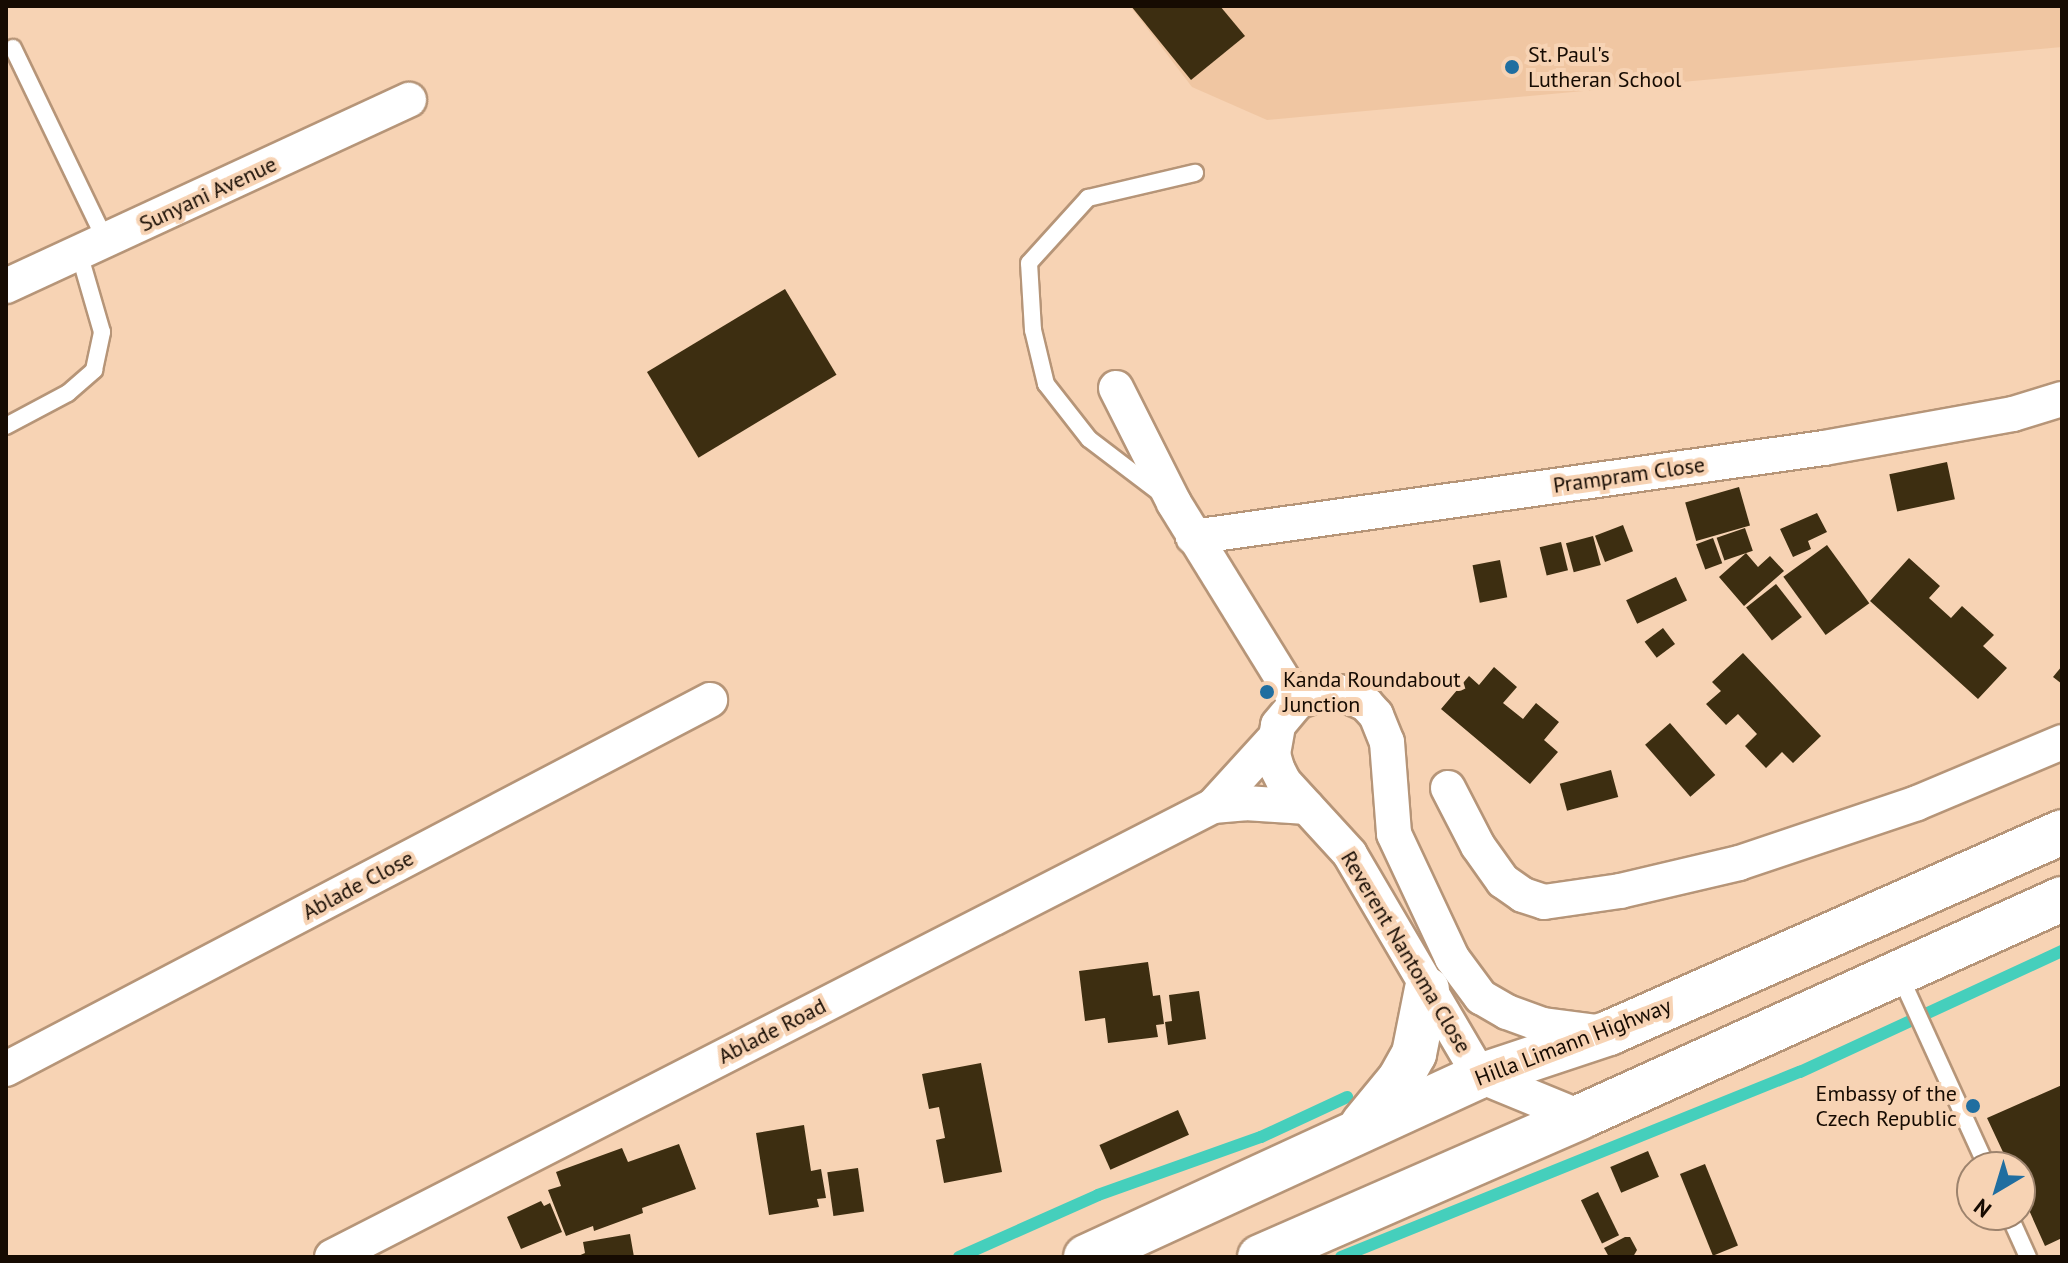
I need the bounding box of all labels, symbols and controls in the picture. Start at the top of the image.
place label: St. Paul's Lutheran School [1528,41,1681,92]
marker: St. Paul's Lutheran School [1503,58,1521,76]
street label: Sunyani Avenue [135,150,281,238]
street label: Prampram Close [1551,451,1707,499]
place label: Kanda Roundabout Junction [1283,666,1461,718]
marker: Kanda Roundabout Junction [1258,683,1276,701]
street label: Ablade Close [298,845,418,925]
street label: Reverent Nantoma Close [1335,846,1477,1058]
street label: Hilla Limann Highway [1471,992,1675,1092]
street label: Ablade Road [714,993,830,1069]
place label: Embassy of the Czech Republic [1815,1080,1957,1132]
marker: Embassy of the Czech Republic [1964,1097,1982,1115]
north arrow [1956,1151,2036,1231]
text: N [1968,1193,1997,1224]

